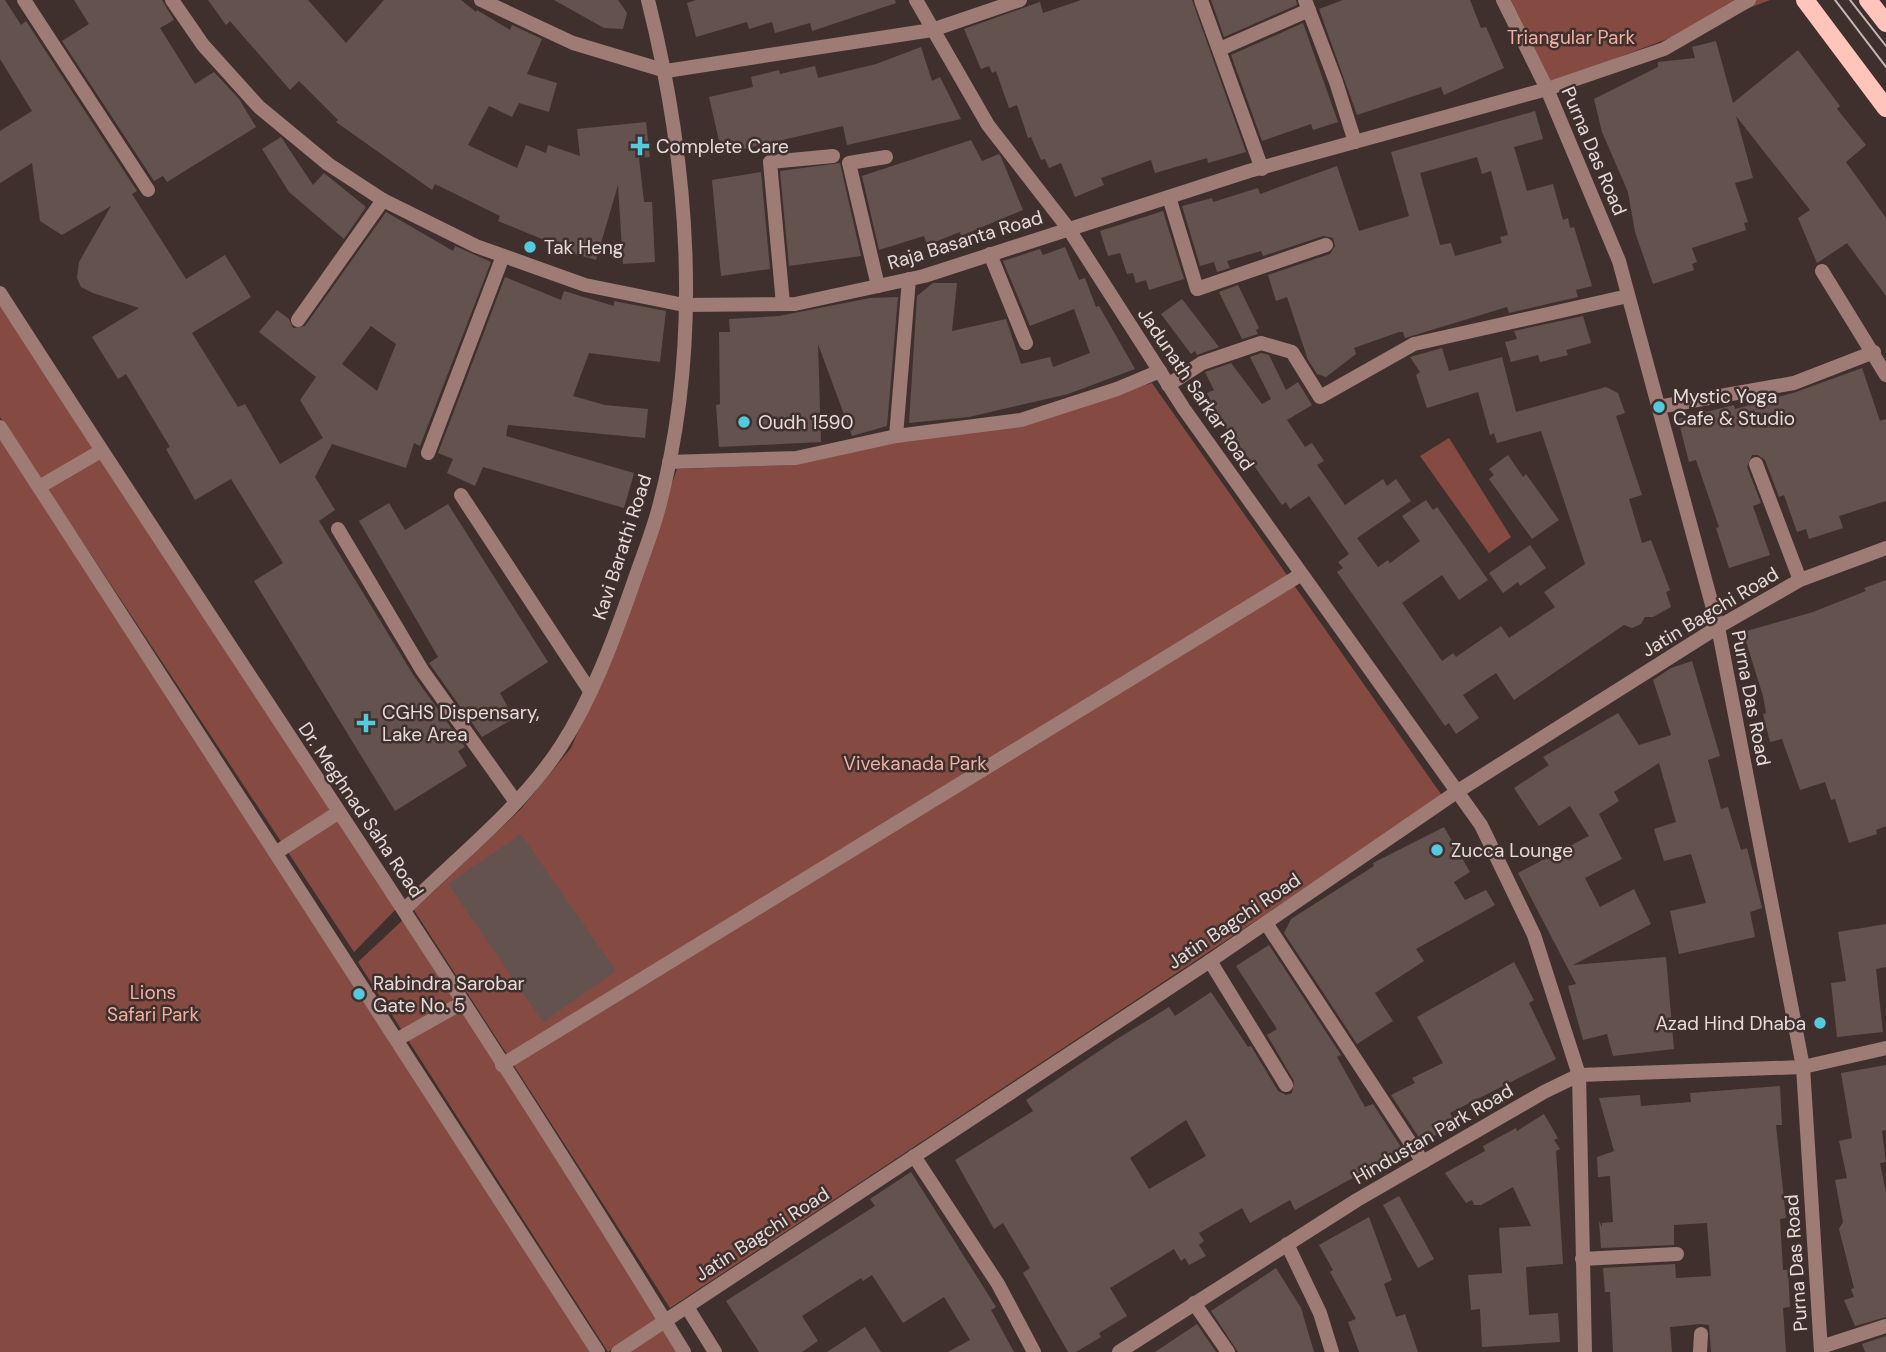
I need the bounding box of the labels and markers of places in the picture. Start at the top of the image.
place label: Complete Care [656,134,789,159]
marker: Complete Care [630,136,650,156]
place label: Tak Heng [544,235,624,260]
marker: Tak Heng [522,239,538,255]
place label: Mystic Yoga Cafe & Studio [1673,384,1795,431]
marker: Mystic Yoga Cafe & Studio [1651,399,1667,415]
place label: Oudh 1590 [758,410,853,435]
marker: Oudh 1590 [736,414,752,430]
place label: CGHS Dispensary, Lake Area [382,700,540,747]
marker: CGHS Dispensary, Lake Area [356,713,376,733]
place label: Zucca Lounge [1451,838,1573,863]
marker: Zucca Lounge [1429,842,1445,858]
place label: Rabindra Sarobar Gate No. 5 [373,971,525,1018]
marker: Rabindra Sarobar Gate No. 5 [351,986,367,1002]
place label: Azad Hind Dhaba [1655,1011,1806,1036]
marker: Azad Hind Dhaba [1812,1015,1828,1031]

